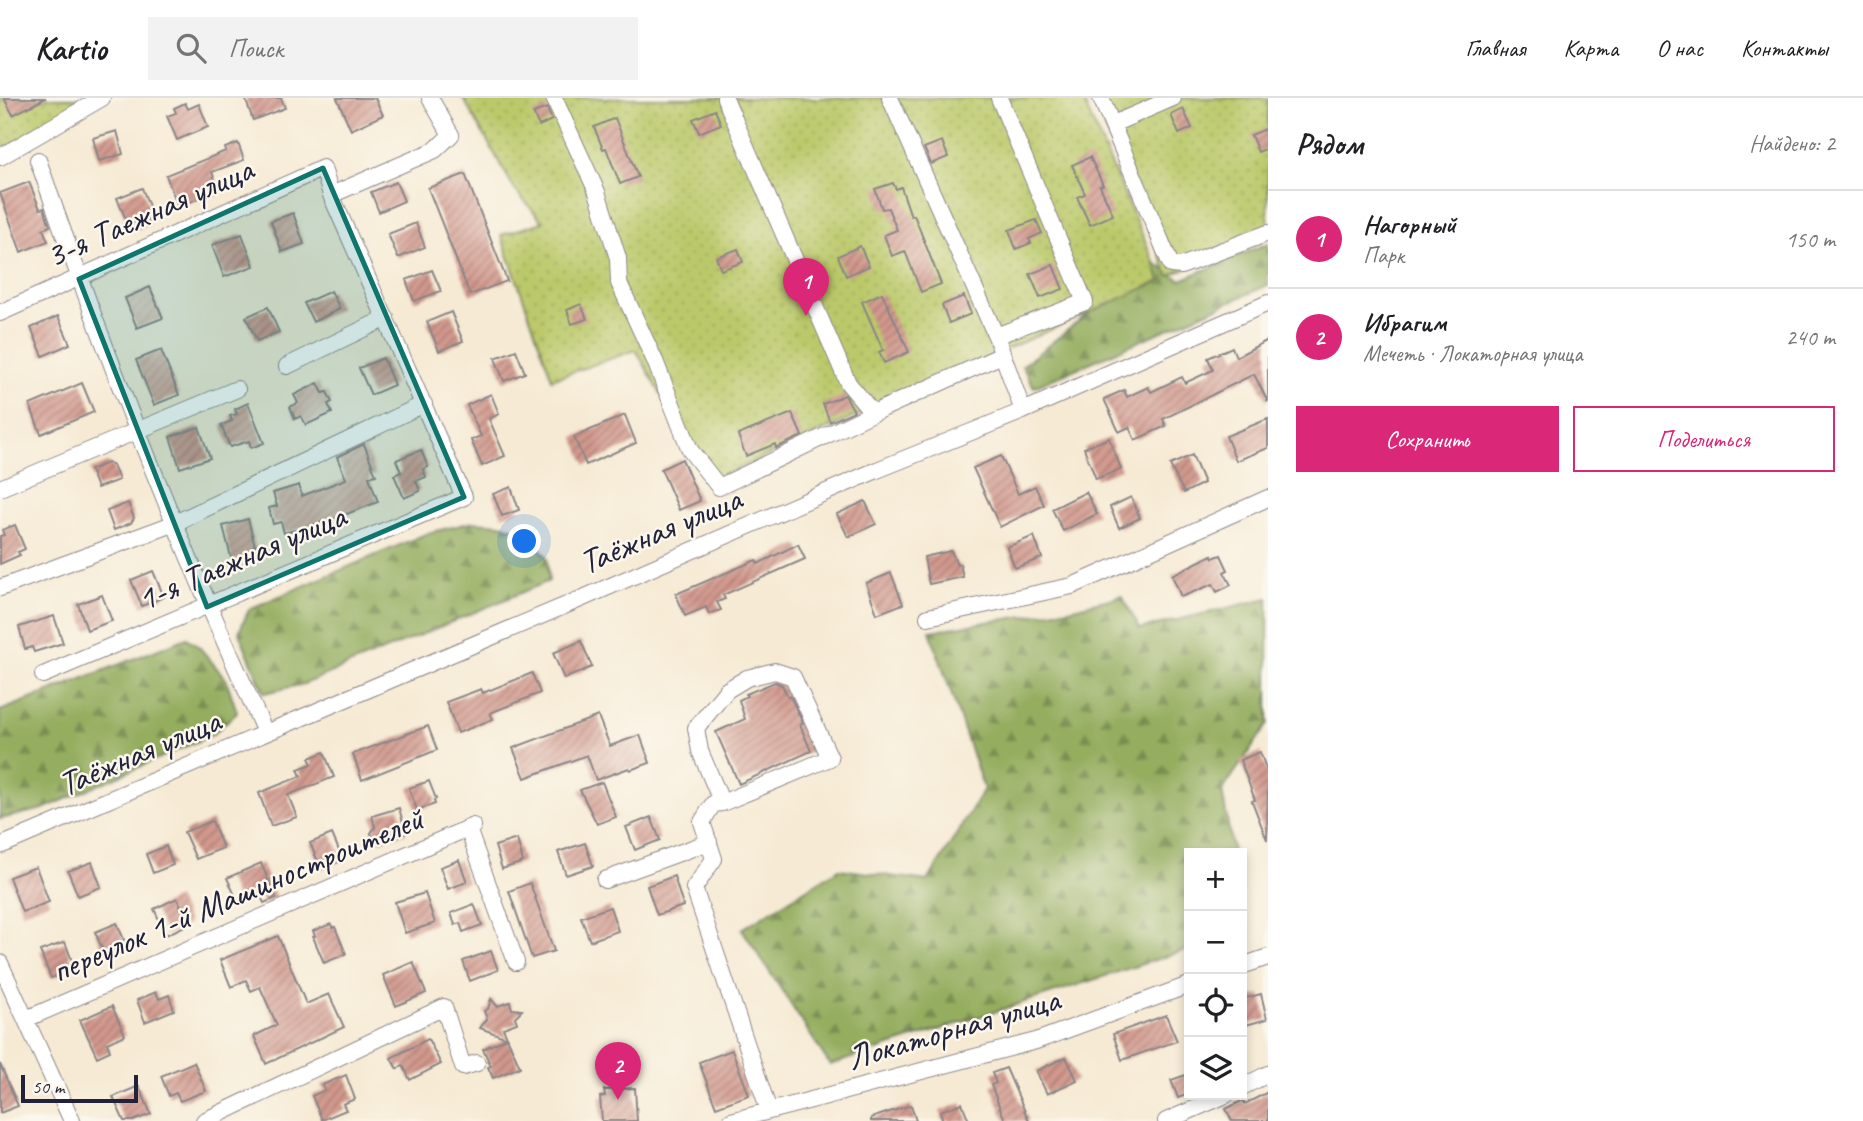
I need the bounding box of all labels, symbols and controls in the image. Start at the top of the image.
search box [148,17,638,80]
text: Kartio [35,27,106,69]
icon: search [172,29,210,67]
text: Поиск [228,32,283,65]
text: Главная [1465,33,1526,63]
text: Карта [1564,33,1618,63]
text: О нас [1656,33,1703,63]
text: Контакты [1741,33,1828,63]
text: Рядом [1296,125,1363,163]
text: Найдено: 2 [1749,129,1835,158]
street label: 3-я Таежная улица [39,146,262,278]
text: Нагорный [1363,208,1456,241]
text: 1 [1314,225,1324,254]
text: 150 m [1786,225,1835,254]
text: Парк [1363,241,1404,270]
pin: 1 [783,258,829,316]
text: Ибрагим [1363,306,1446,339]
text: 2 [1314,323,1324,352]
text: 240 m [1786,323,1835,352]
text: Мечеть · Локаторная улица [1363,339,1583,368]
button: Сохранить [1296,406,1559,472]
button: Поделиться [1573,406,1835,472]
street label: Таёжная улица [572,475,750,585]
street label: 1-я Таежная улица [130,493,354,622]
your location [507,524,541,558]
street label: Таёжная улица [51,697,229,807]
street label: переулок 1-й Машиностроителей [44,795,432,993]
map controls [1184,848,1247,1100]
button: + [1184,848,1247,911]
button: − [1184,911,1247,974]
button: locate [1184,974,1247,1037]
street label: Локаторная улица [842,976,1066,1080]
button: layers [1184,1037,1247,1100]
pin: 2 [595,1042,641,1100]
scale bar [21,1072,138,1104]
text: 50 m [32,1075,64,1099]

